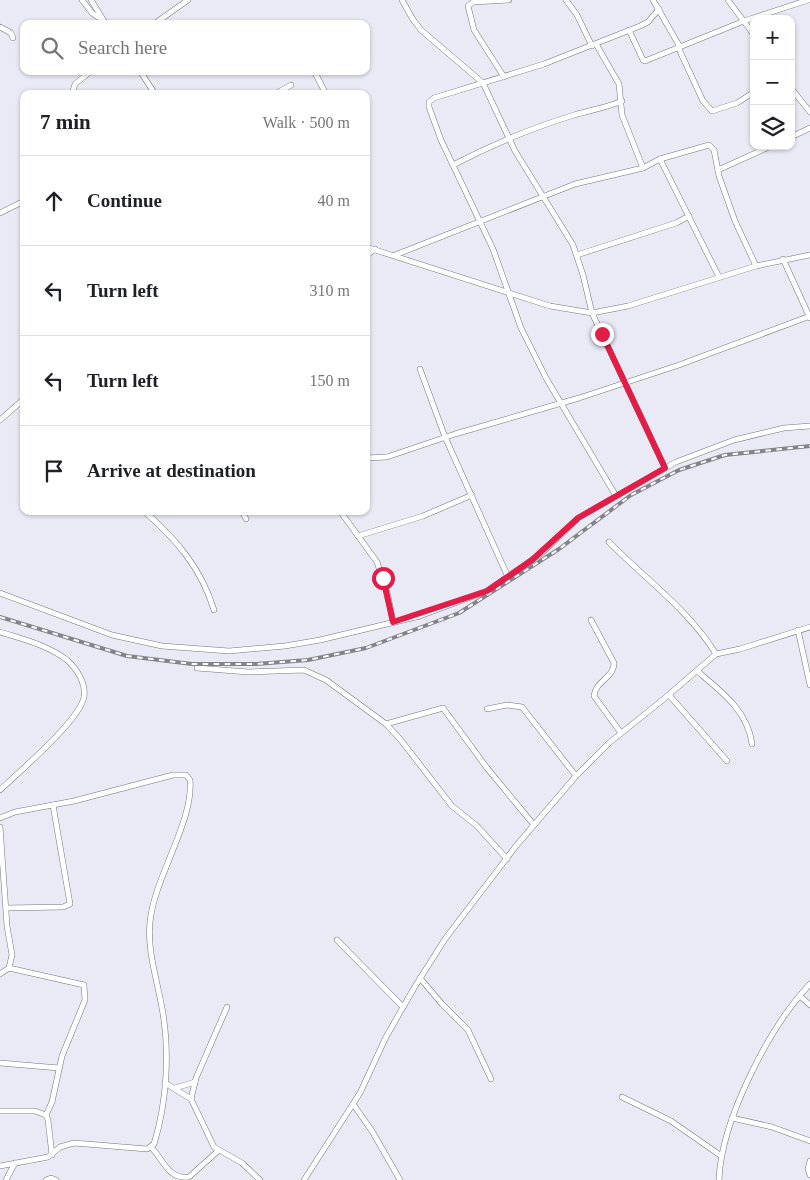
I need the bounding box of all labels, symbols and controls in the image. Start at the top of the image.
map controls [750,15,795,150]
button: + [750,15,795,60]
search box [20,20,370,75]
icon: search [38,34,66,62]
text: Search here [78,37,167,58]
button: − [750,60,795,105]
button: layers [750,105,795,150]
text: 7 min [40,110,91,134]
text: Walk · 500 m [263,114,350,131]
icon: ahead [40,187,68,215]
text: Continue [87,190,162,211]
text: 40 m [318,192,350,209]
icon: left [40,277,68,305]
text: Turn left [87,280,159,301]
text: 310 m [310,282,350,299]
route end [591,323,614,346]
icon: left [40,367,68,395]
text: Turn left [87,370,159,391]
text: 150 m [310,372,350,389]
icon: arrive [40,457,68,485]
text: Arrive at destination [87,460,256,481]
route start [372,567,395,590]

